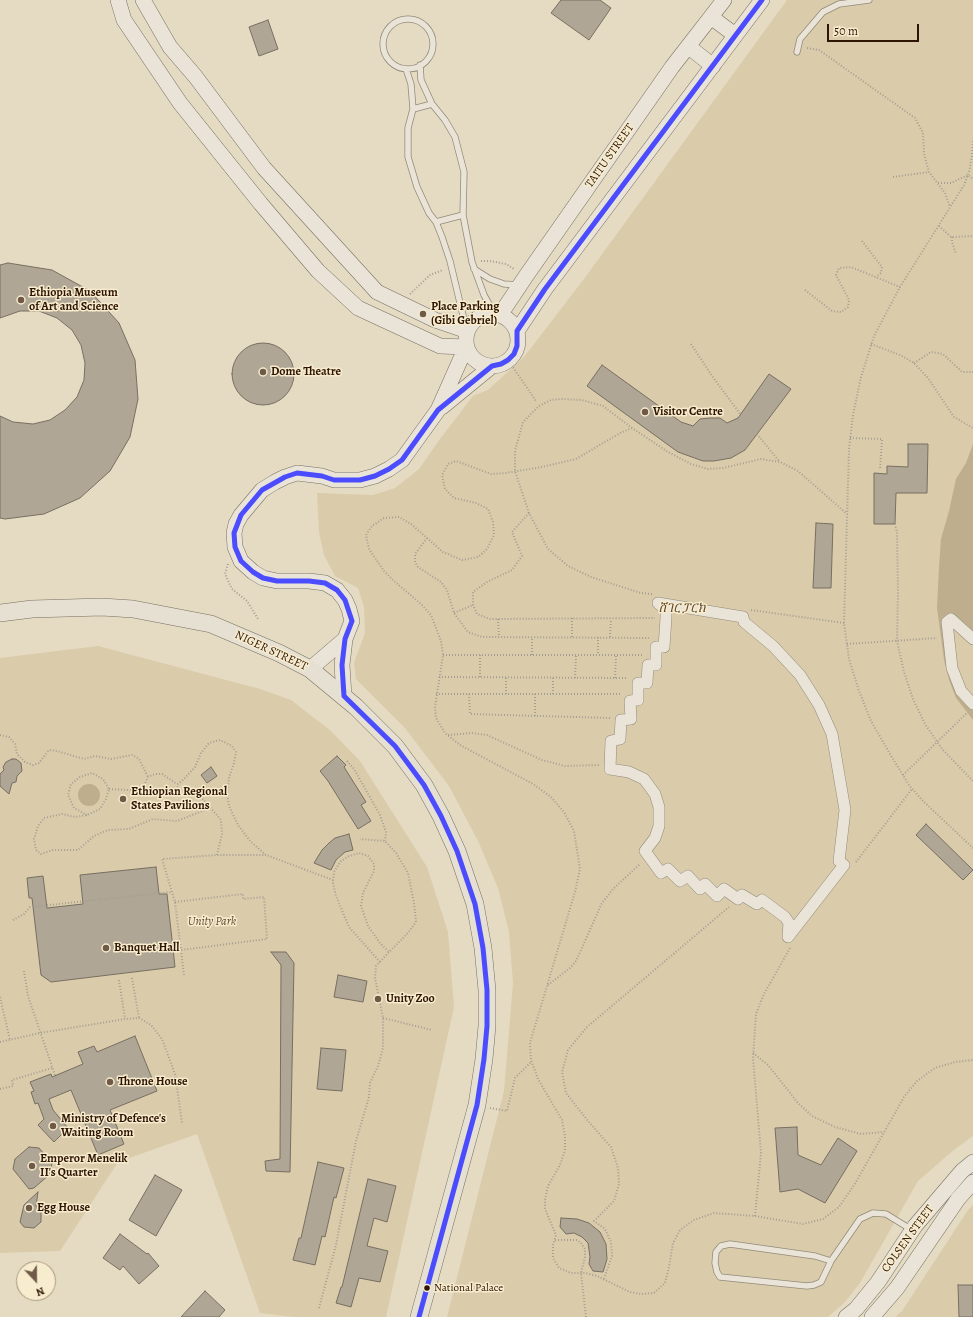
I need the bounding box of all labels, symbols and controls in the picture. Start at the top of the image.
scale bar [829,16,921,42]
text: 50 m [834,23,858,39]
street label: TAITU STREET [582,121,638,191]
place label: Ethiopia Museum of Art and Science [29,286,118,314]
marker: Ethiopia Museum of Art and Science [16,295,26,305]
place label: Place Parking (Gibi Gebriel) [431,300,499,328]
marker: Place Parking (Gibi Gebriel) [418,309,428,319]
place label: Dome Theatre [271,365,341,379]
marker: Dome Theatre [258,367,268,377]
place label: Visitor Centre [653,405,723,419]
marker: Visitor Centre [640,407,650,417]
park label: ሸገር ፓርክ [658,602,706,616]
street label: NIGER STREET [232,628,310,674]
place label: Ethiopian Regional States Pavilions [131,785,227,813]
marker: Ethiopian Regional States Pavilions [118,794,128,804]
park label: Unity Park [188,915,236,929]
place label: Banquet Hall [114,941,179,955]
marker: Banquet Hall [101,943,111,953]
place label: Unity Zoo [386,992,435,1006]
marker: Unity Zoo [373,994,383,1004]
place label: Throne House [118,1075,188,1089]
marker: Throne House [105,1077,115,1087]
place label: Ministry of Defence's Waiting Room [61,1112,166,1140]
marker: Ministry of Defence's Waiting Room [48,1121,58,1131]
place label: Emperor Menelik II's Quarter [40,1152,128,1180]
marker: Emperor Menelik II's Quarter [27,1161,37,1171]
place label: Egg House [37,1201,90,1215]
street label: COLSEN STEET [879,1202,937,1276]
marker: Egg House [24,1203,34,1213]
north arrow [16,1261,56,1301]
place label: National Palace [434,1281,503,1295]
text: N [34,1283,47,1300]
marker: National Palace [422,1283,432,1293]

